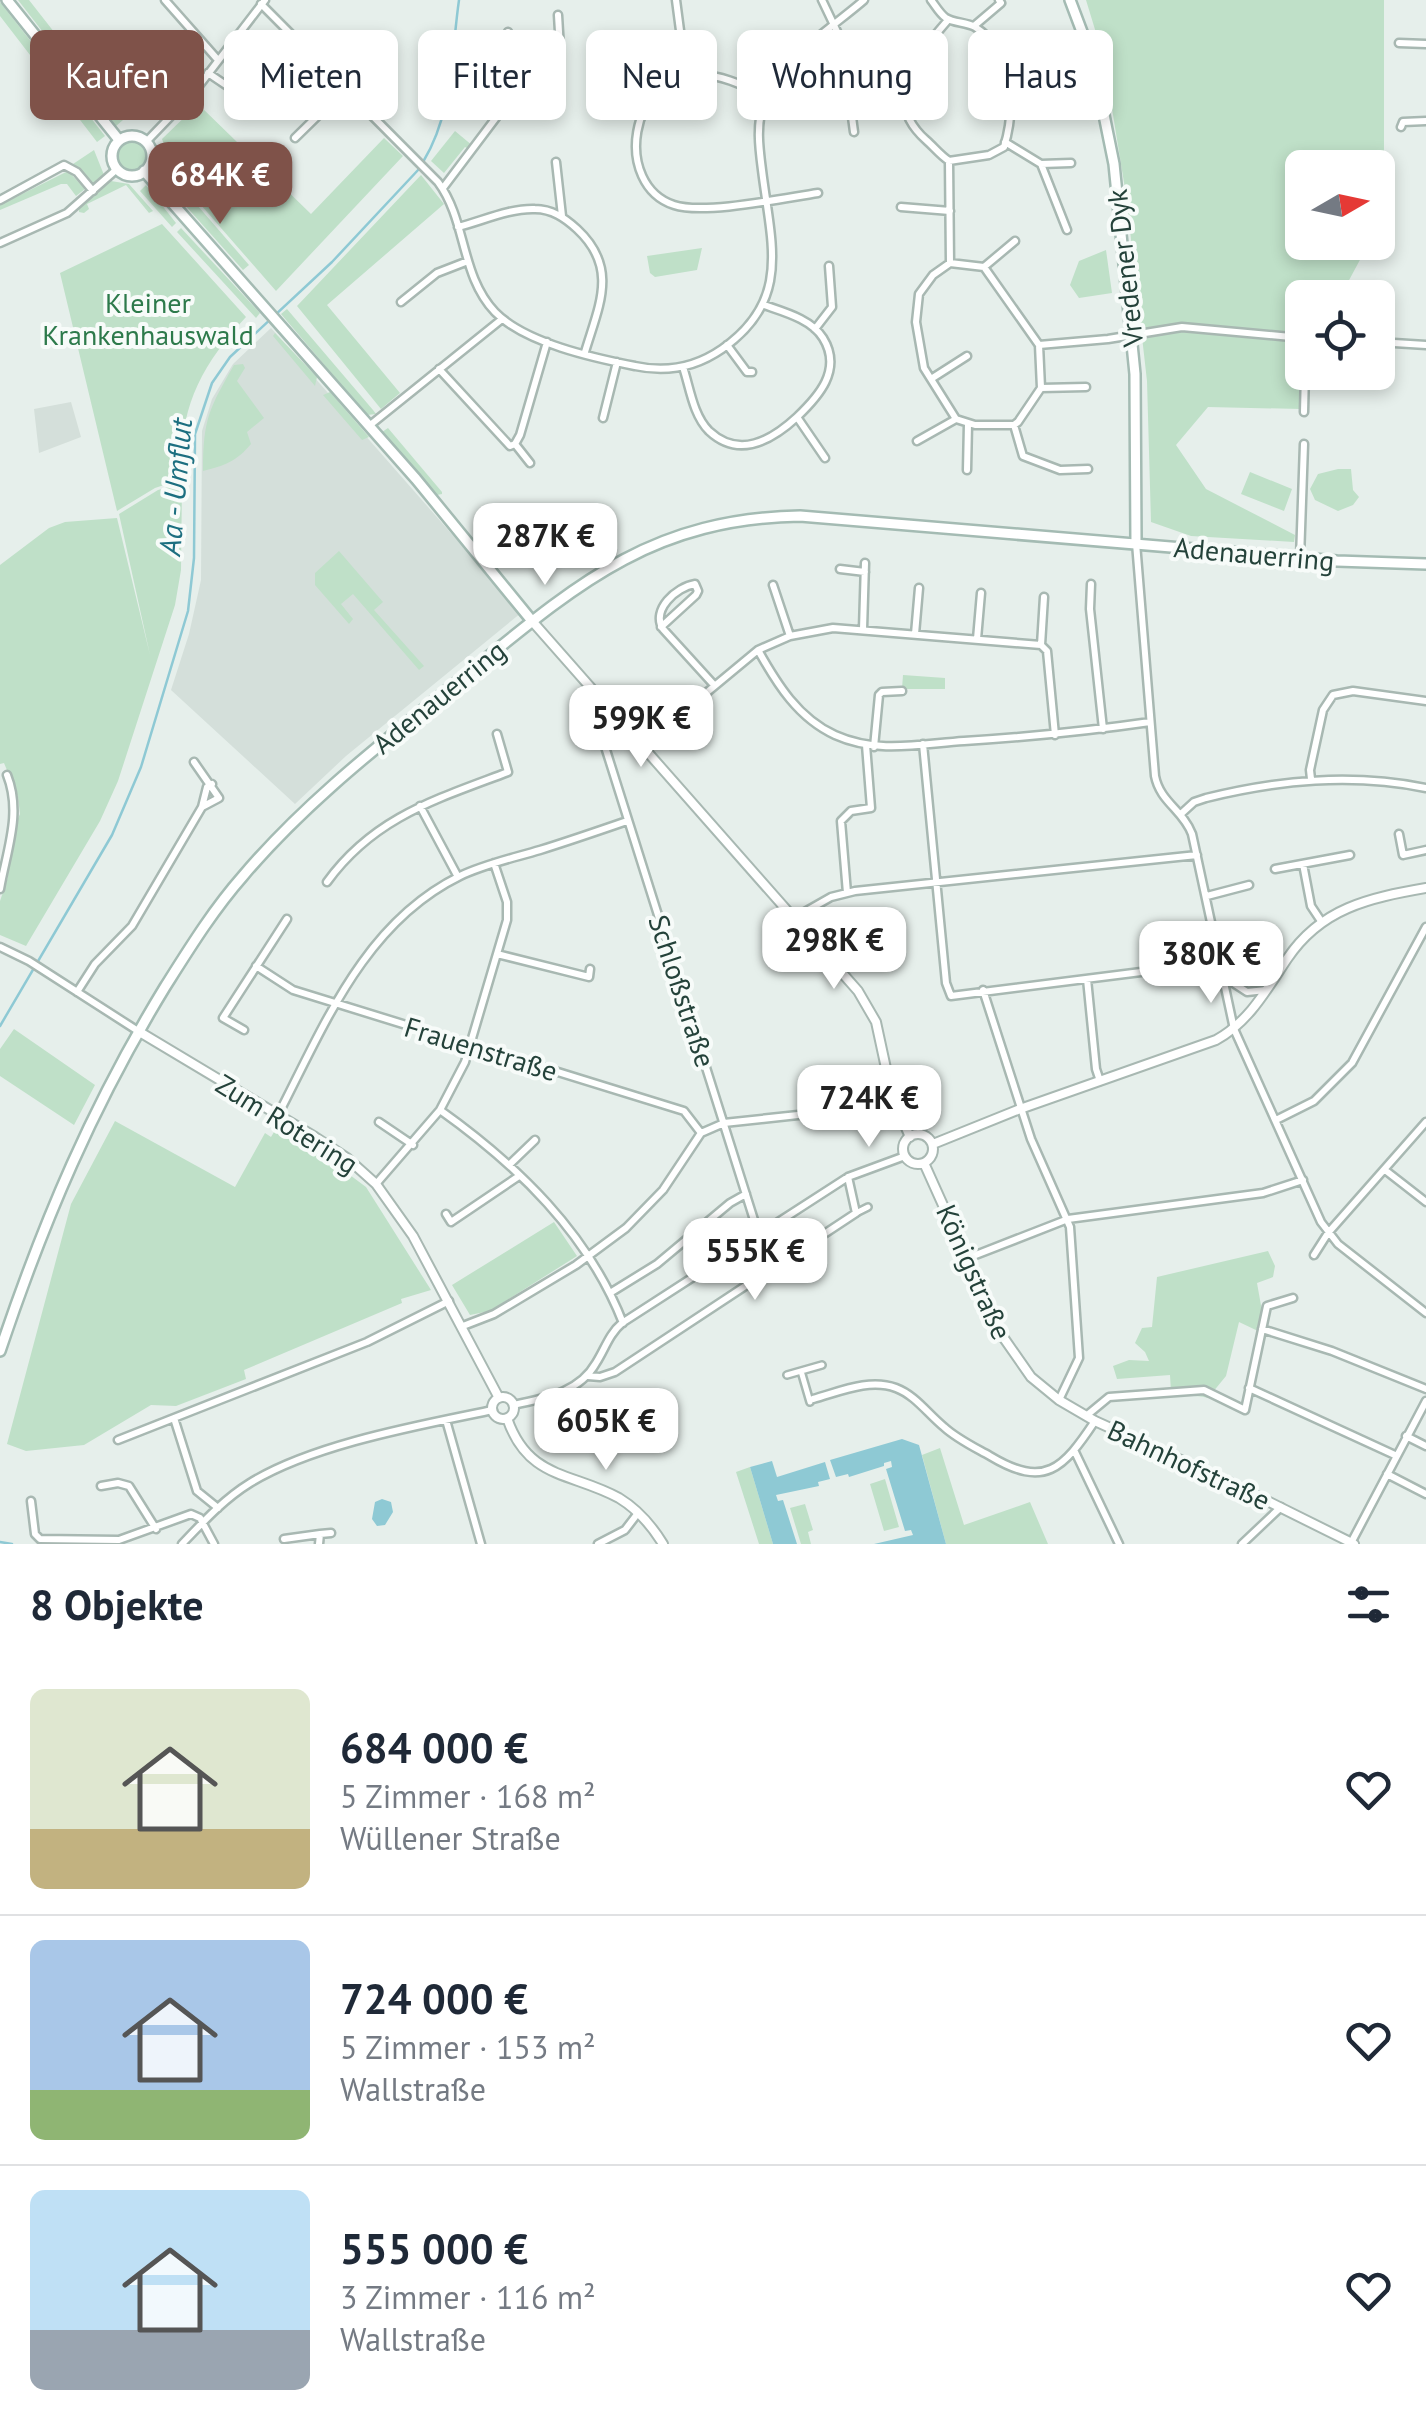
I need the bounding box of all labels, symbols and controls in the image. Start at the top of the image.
chip: Kaufen [30,30,204,120]
chip: Mieten [224,30,398,120]
chip: Filter [418,30,566,120]
chip: Neu [586,30,717,120]
chip: Wohnung [737,30,948,120]
chip: Haus [968,30,1113,120]
pin: 684K € [139,142,301,227]
north arrow [1285,150,1395,260]
map controls [1285,150,1395,390]
text: 684K € [170,153,270,195]
street label: Vredener Dyk [1098,187,1151,350]
button: locate [1285,280,1395,390]
park label: Kleiner Krankenhauswald [42,284,254,353]
water label: Aa - Umflut [149,415,200,558]
pin: 287K € [464,503,626,588]
text: 287K € [495,514,595,556]
street label: Adenauerring [1172,528,1336,579]
street label: Adenauerring [364,632,513,762]
pin: 599K € [560,685,722,770]
text: 599K € [591,696,691,738]
pin: 298K € [753,907,915,992]
street label: Schloßstraße [640,910,724,1072]
text: 298K € [784,918,884,960]
pin: 380K € [1130,921,1292,1006]
text: 380K € [1161,932,1261,974]
street label: Frauenstraße [400,1008,562,1089]
street label: Zum Rotering [209,1065,365,1182]
pin: 724K € [788,1065,950,1150]
text: 724K € [819,1076,919,1118]
street label: Königstraße [928,1198,1021,1345]
pin: 555K € [674,1218,836,1303]
text: 555K € [705,1229,805,1271]
pin: 605K € [525,1388,687,1473]
text: 605K € [556,1399,656,1441]
street label: Bahnhofstraße [1102,1411,1276,1518]
text: 8 Objekte [30,1577,204,1632]
icon: filters [1341,1577,1396,1632]
text: 684 000 € [340,1720,528,1775]
icon: home [110,1729,230,1849]
icon: heart [1341,1762,1396,1817]
text: 5 Zimmer · 168 m² [340,1775,596,1817]
text: Wüllener Straße [340,1817,561,1859]
text: 724 000 € [340,1971,528,2026]
icon: home [110,1980,230,2100]
icon: heart [1341,2013,1396,2068]
text: 5 Zimmer · 153 m² [340,2026,596,2068]
text: Wallstraße [340,2068,486,2110]
text: 555 000 € [340,2221,528,2276]
icon: home [110,2230,230,2350]
icon: heart [1341,2263,1396,2318]
text: 3 Zimmer · 116 m² [340,2276,596,2318]
text: Wallstraße [340,2318,486,2360]

